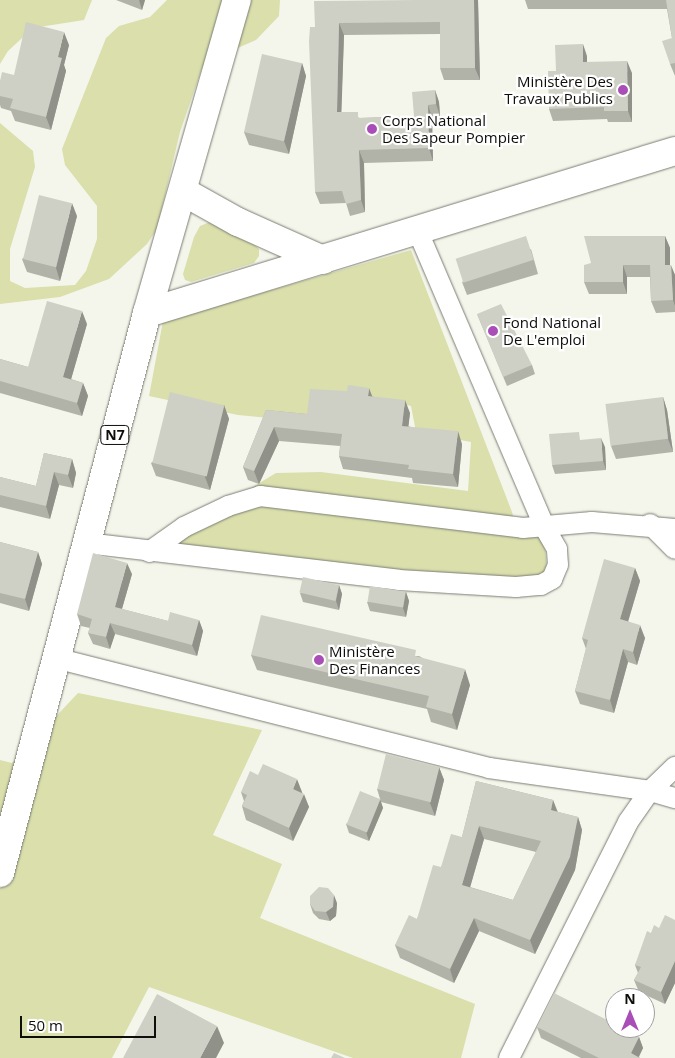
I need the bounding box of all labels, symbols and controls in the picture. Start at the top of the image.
place label: Ministère Des Travaux Publics [504,72,613,107]
marker: Ministère Des Travaux Publics [617,84,629,96]
place label: Corps National Des Sapeur Pompier [382,111,525,146]
marker: Corps National Des Sapeur Pompier [366,123,378,135]
place label: Fond National De L'emploi [503,313,601,348]
marker: Fond National De L'emploi [487,325,499,337]
road number: N7 [100,424,130,446]
place label: Ministère Des Finances [329,642,420,677]
marker: Ministère Des Finances [313,654,325,666]
north arrow [605,988,655,1038]
text: N [624,989,636,1008]
scale bar [22,1006,159,1038]
text: 50 m [28,1015,63,1035]

